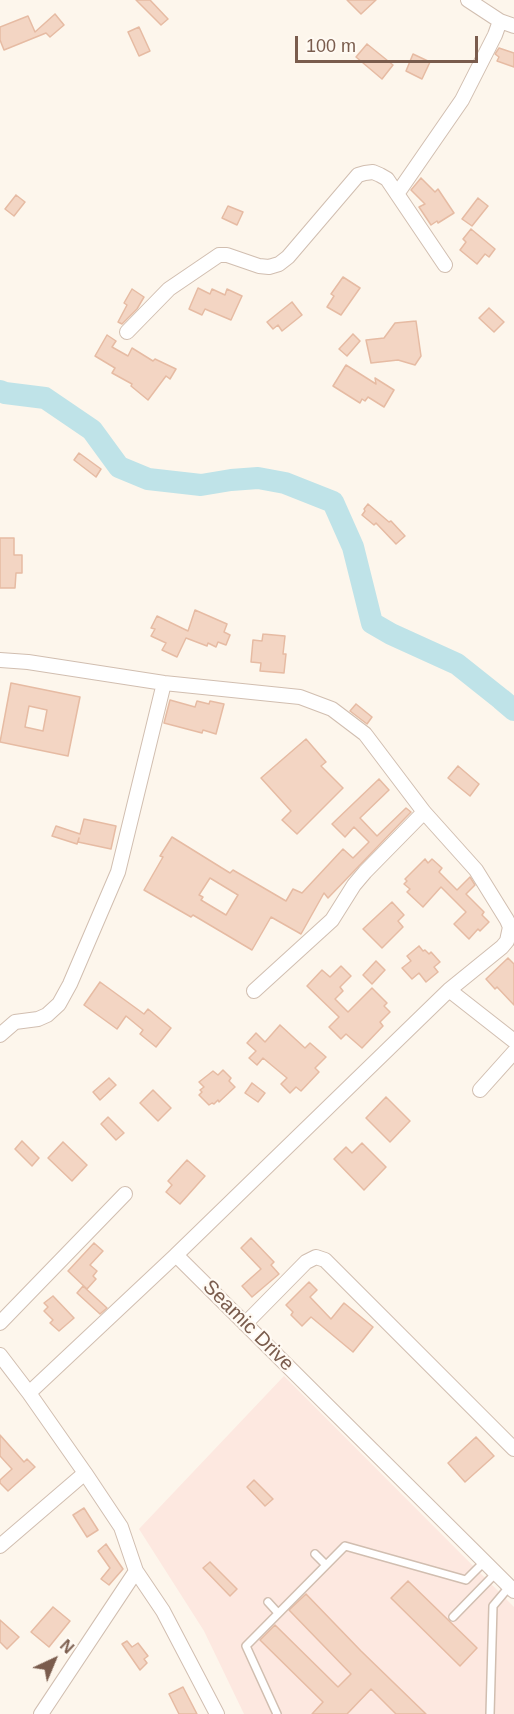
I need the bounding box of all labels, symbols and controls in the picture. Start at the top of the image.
scale bar [298,24,481,62]
text: 100 m [306,36,356,56]
street label: Seamic Drive [197,1275,299,1377]
north arrow [24,1630,84,1690]
text: N [57,1637,77,1657]

